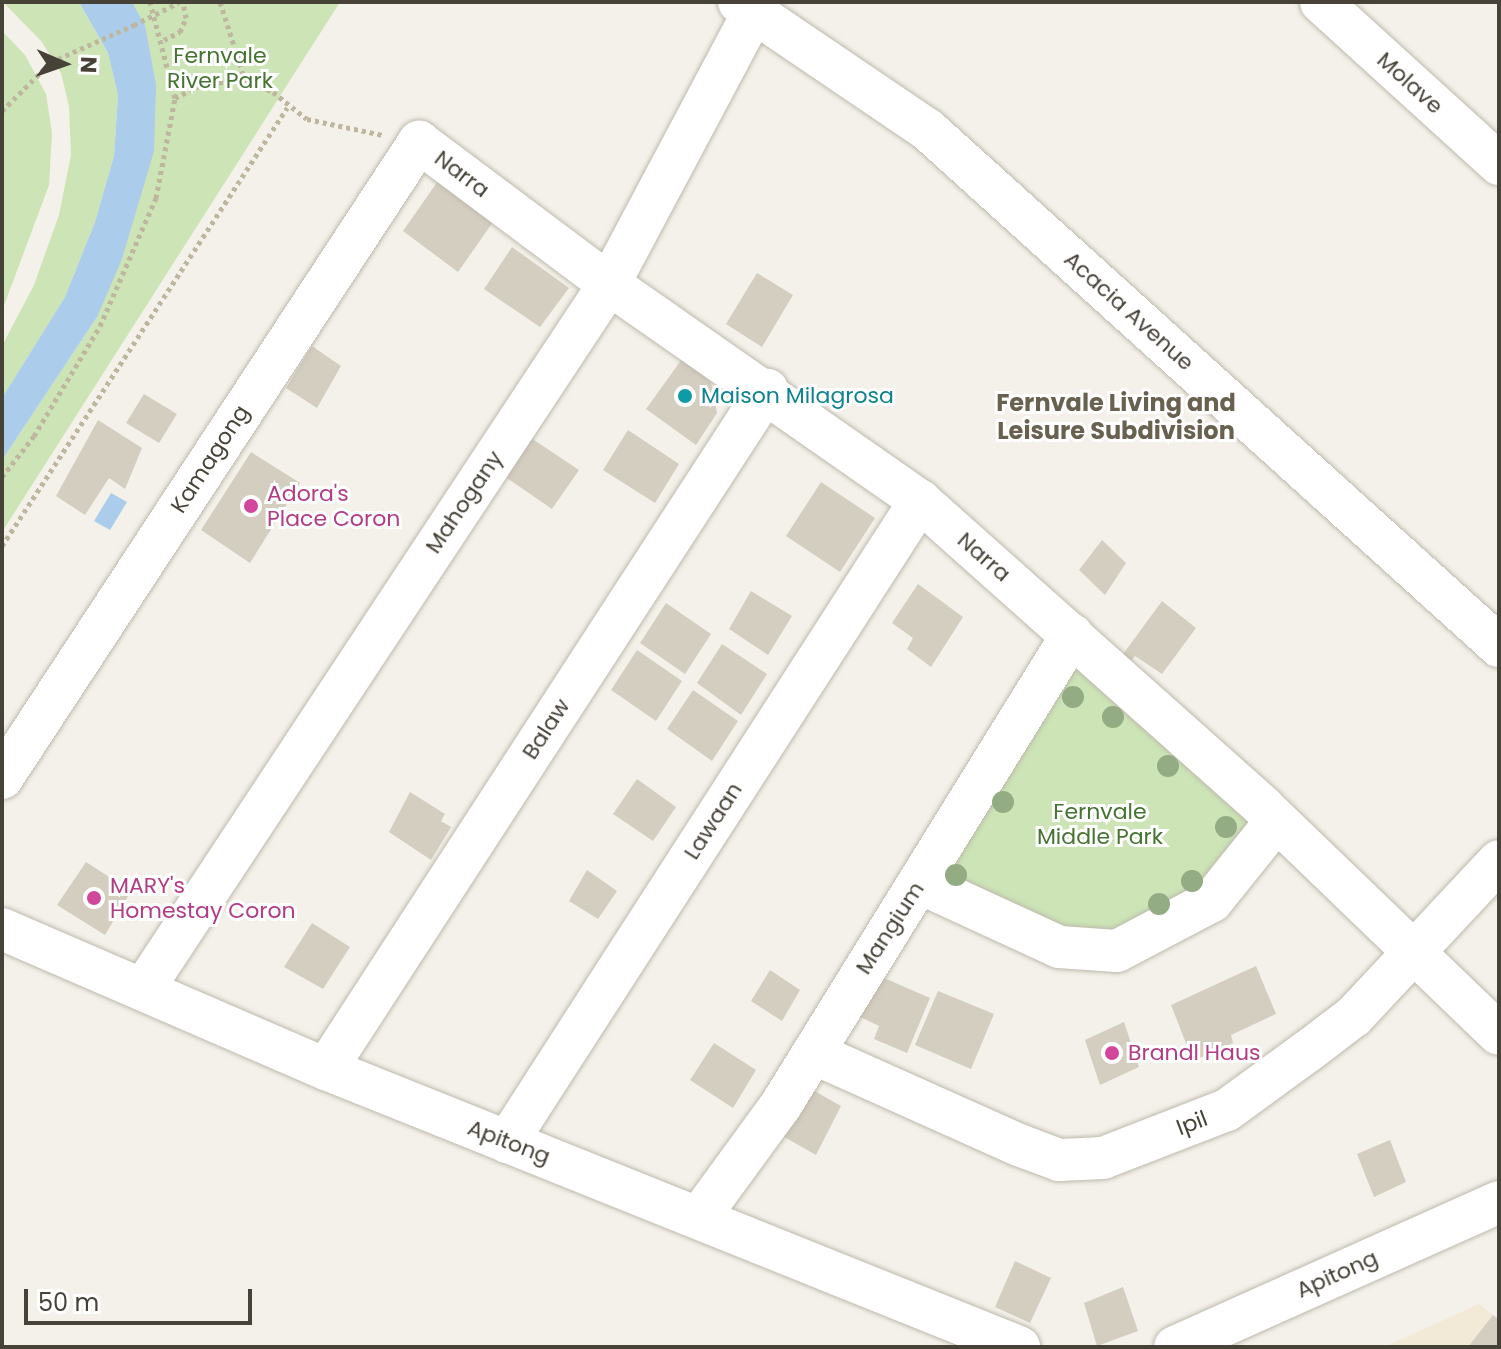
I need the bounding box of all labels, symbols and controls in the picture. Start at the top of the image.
north arrow [24,24,104,104]
park label: Fernvale River Park [167,42,273,94]
street label: Molave [1372,47,1448,119]
text: N [73,56,104,74]
street label: Narra [429,145,495,203]
street label: Acacia Avenue [1059,246,1199,376]
place label: Maison Milagrosa [701,383,894,409]
marker: Maison Milagrosa [676,387,694,405]
district label: Fernvale Living and Leisure Subdivision [996,389,1236,445]
street label: Kamagong [165,400,255,518]
street label: Mahogany [420,446,508,558]
place label: Adora's Place Coron [267,480,400,532]
marker: Adora's Place Coron [242,497,260,515]
street label: Narra [952,527,1016,587]
street label: Balaw [517,694,575,764]
street label: Lawaan [678,778,748,864]
park label: Fernvale Middle Park [1037,798,1163,850]
place label: MARY's Homestay Coron [110,872,296,924]
street label: Mangium [850,877,930,979]
marker: MARY's Homestay Coron [85,889,103,907]
place label: Brandl Haus [1128,1040,1260,1066]
marker: Brandl Haus [1103,1044,1121,1062]
street label: Ipil [1173,1105,1211,1141]
street label: Apitong [464,1114,554,1170]
street label: Apitong [1292,1244,1382,1304]
scale bar [28,1273,256,1323]
text: 50 m [38,1286,99,1319]

